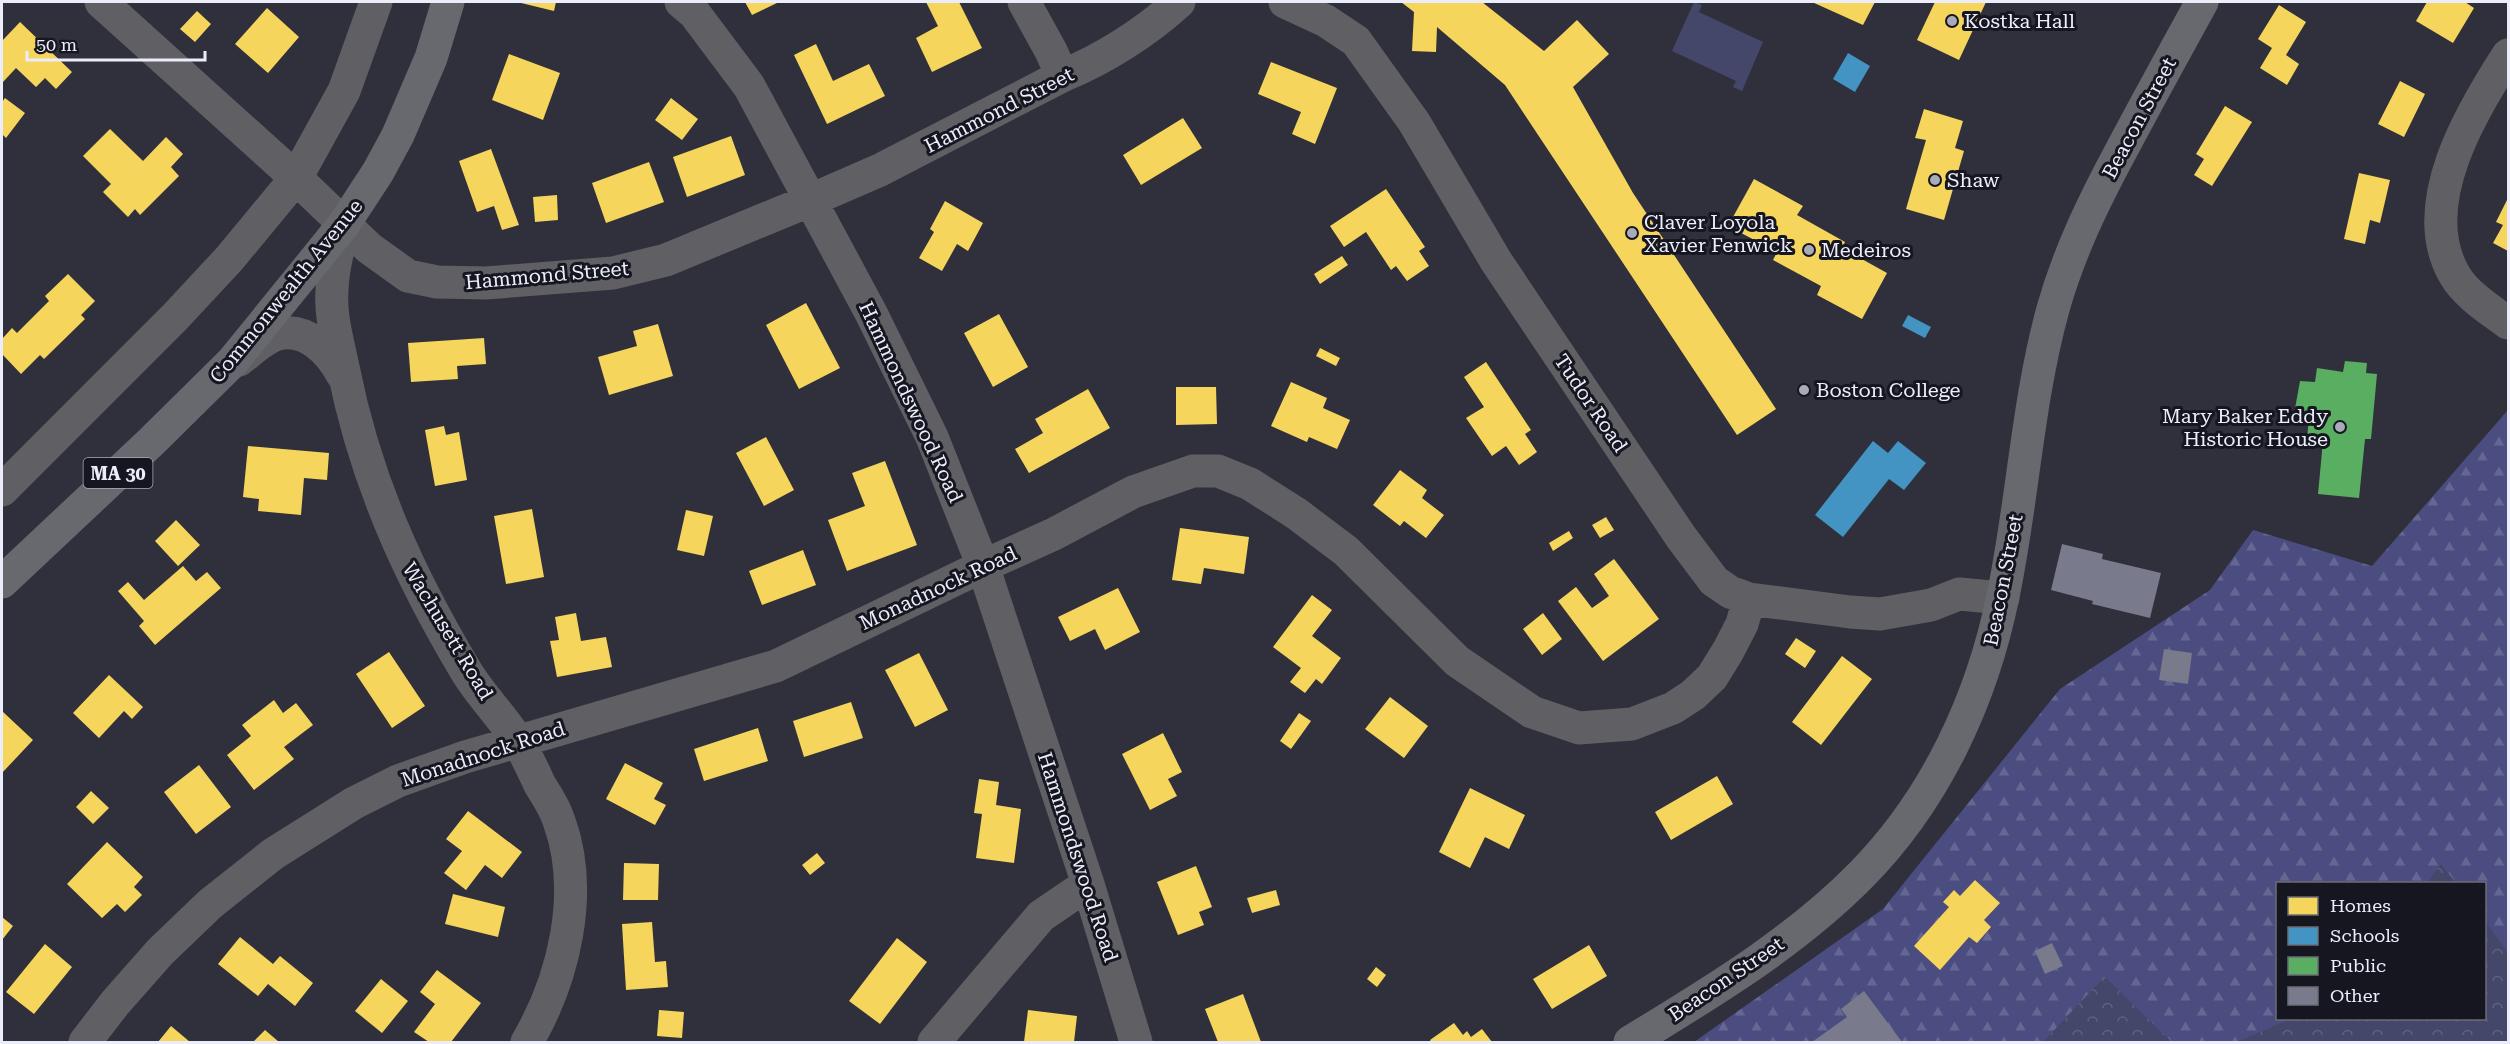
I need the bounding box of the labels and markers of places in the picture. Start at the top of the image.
place label: Kostka Hall [1964,9,2075,33]
marker: Kostka Hall [1945,14,1959,28]
place label: Shaw [1947,168,2000,192]
marker: Shaw [1928,173,1942,187]
place label: Claver Loyola Xavier Fenwick [1644,210,1793,257]
marker: Claver Loyola Xavier Fenwick [1625,226,1639,240]
place label: Medeiros [1821,238,1911,262]
marker: Medeiros [1802,243,1816,257]
place label: Boston College [1816,378,1961,402]
marker: Boston College [1797,383,1811,397]
place label: Mary Baker Eddy Historic House [2162,404,2328,451]
marker: Mary Baker Eddy Historic House [2333,420,2347,434]

